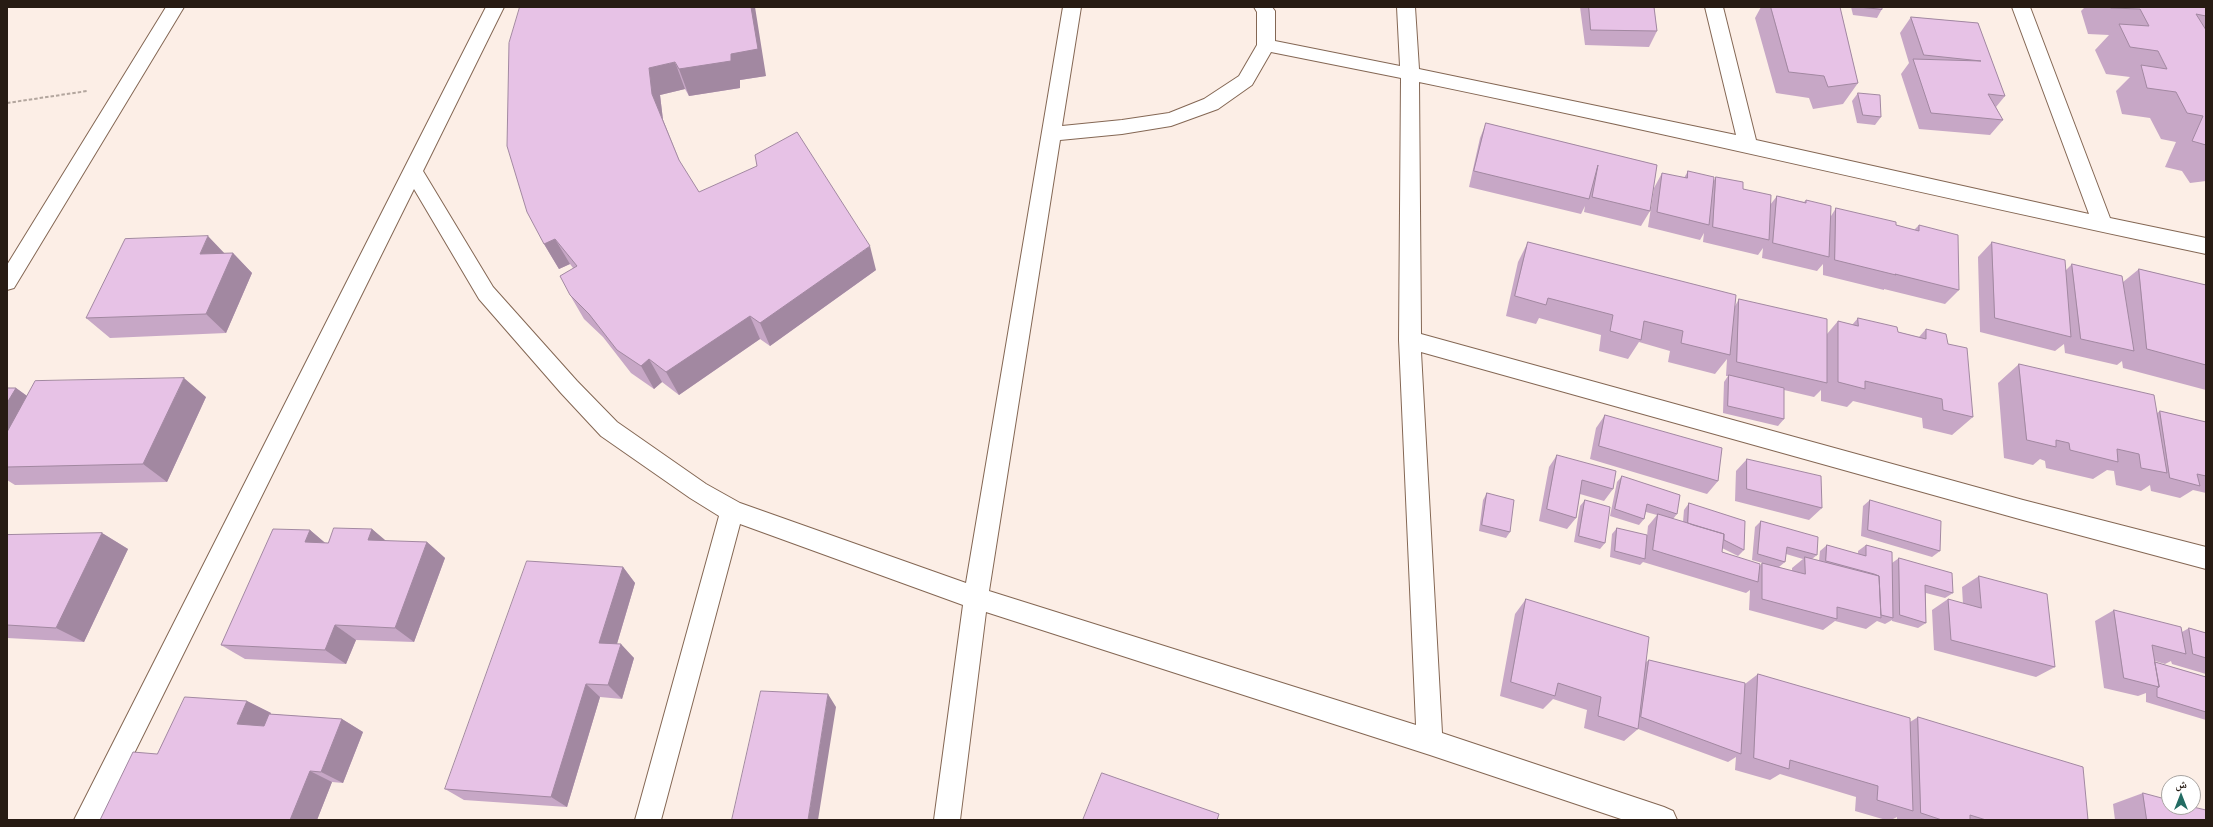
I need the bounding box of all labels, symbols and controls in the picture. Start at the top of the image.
north arrow [2161,775,2201,815]
text: ش [2175,776,2187,792]

